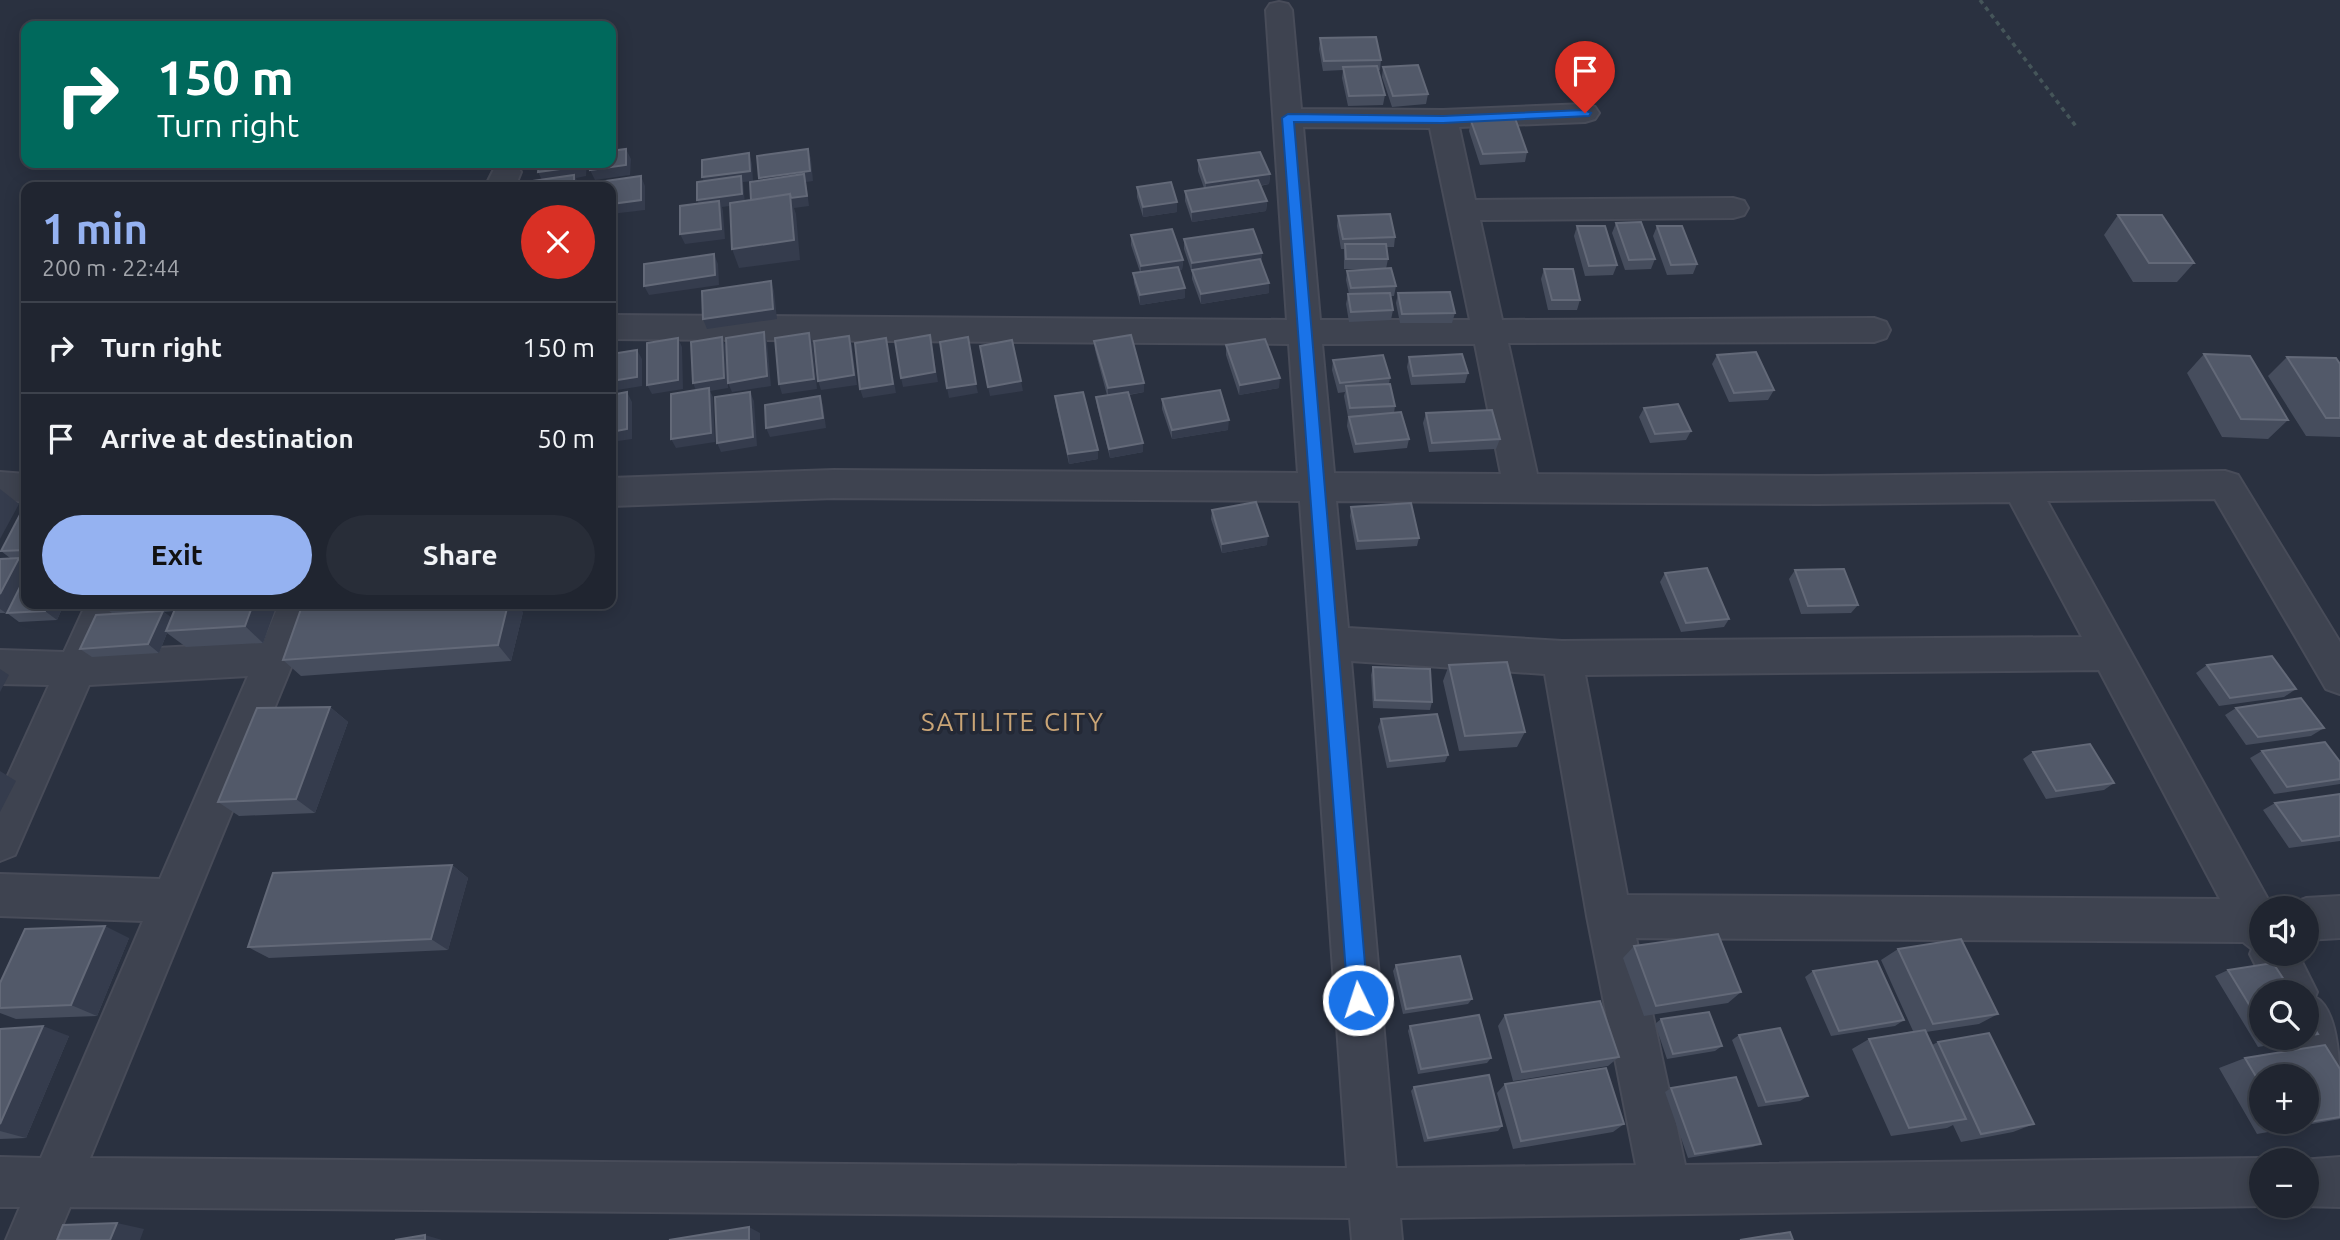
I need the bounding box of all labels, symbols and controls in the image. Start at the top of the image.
pin [1555,41,1615,113]
icon: right [42,49,133,140]
text: 150 m [157,49,294,104]
icon: arrive [1566,52,1604,90]
text: Turn right [157,107,299,143]
text: 1 min [42,205,148,252]
button: close [521,205,595,279]
text: 200 m · 22:44 [42,255,180,280]
icon: right [42,329,80,367]
text: Turn right [101,333,222,362]
text: 150 m [523,333,595,362]
icon: arrive [42,420,80,458]
text: Arrive at destination [101,424,354,453]
text: 50 m [537,424,595,453]
button: Exit [42,515,312,595]
button: Share [326,515,595,595]
district label: SATILITE CITY [921,707,1105,736]
map controls [2249,896,2319,1218]
button: sound [2249,896,2319,966]
position arrow [1321,963,1395,1037]
button: search [2249,980,2319,1050]
button: + [2249,1064,2319,1134]
button: − [2249,1148,2319,1218]

